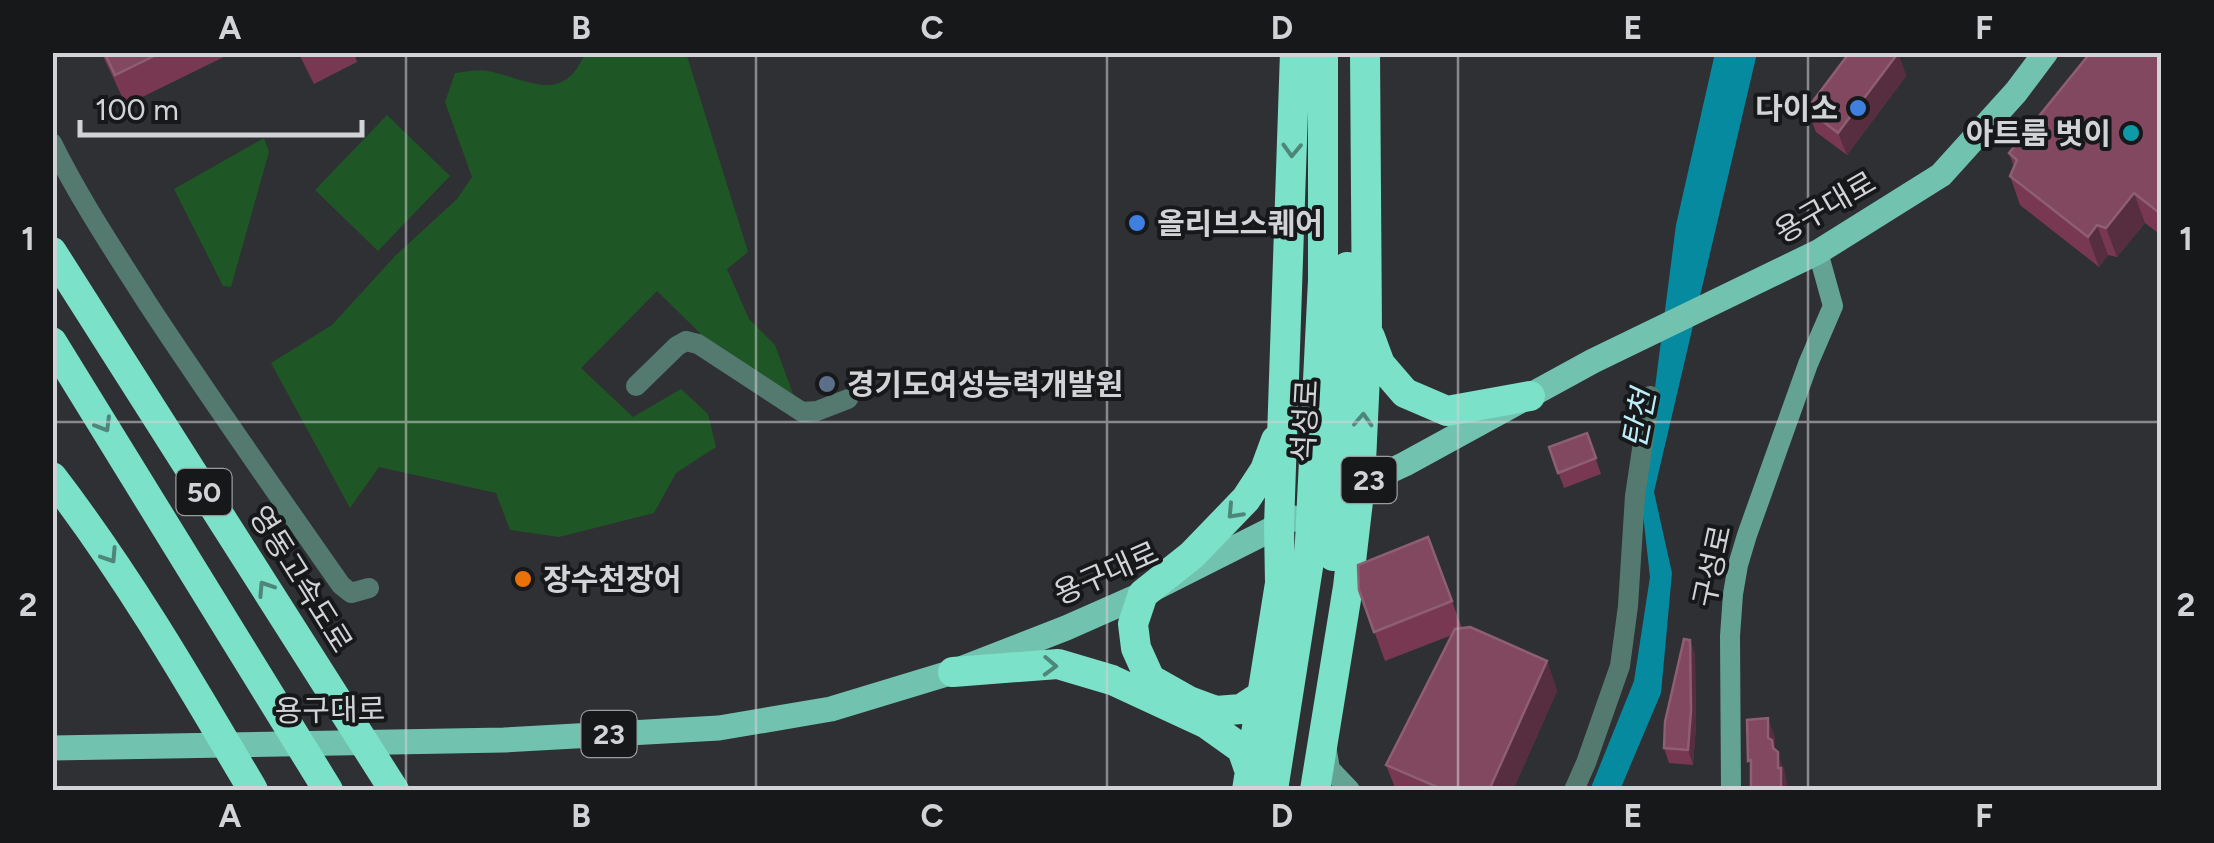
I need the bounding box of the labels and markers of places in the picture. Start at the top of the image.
place label: 다이소 [1755,90,1838,127]
marker: 다이소 [1847,97,1869,119]
place label: 아트룸 벗이 [1966,115,2111,152]
marker: 아트룸 벗이 [2120,122,2142,144]
place label: 올리브스퀘어 [1157,205,1323,242]
marker: 올리브스퀘어 [1126,212,1148,234]
place label: 경기도여성능력개발원 [847,366,1123,403]
marker: 경기도여성능력개발원 [816,373,838,395]
place label: 장수천장어 [543,561,681,598]
marker: 장수천장어 [512,568,534,590]

